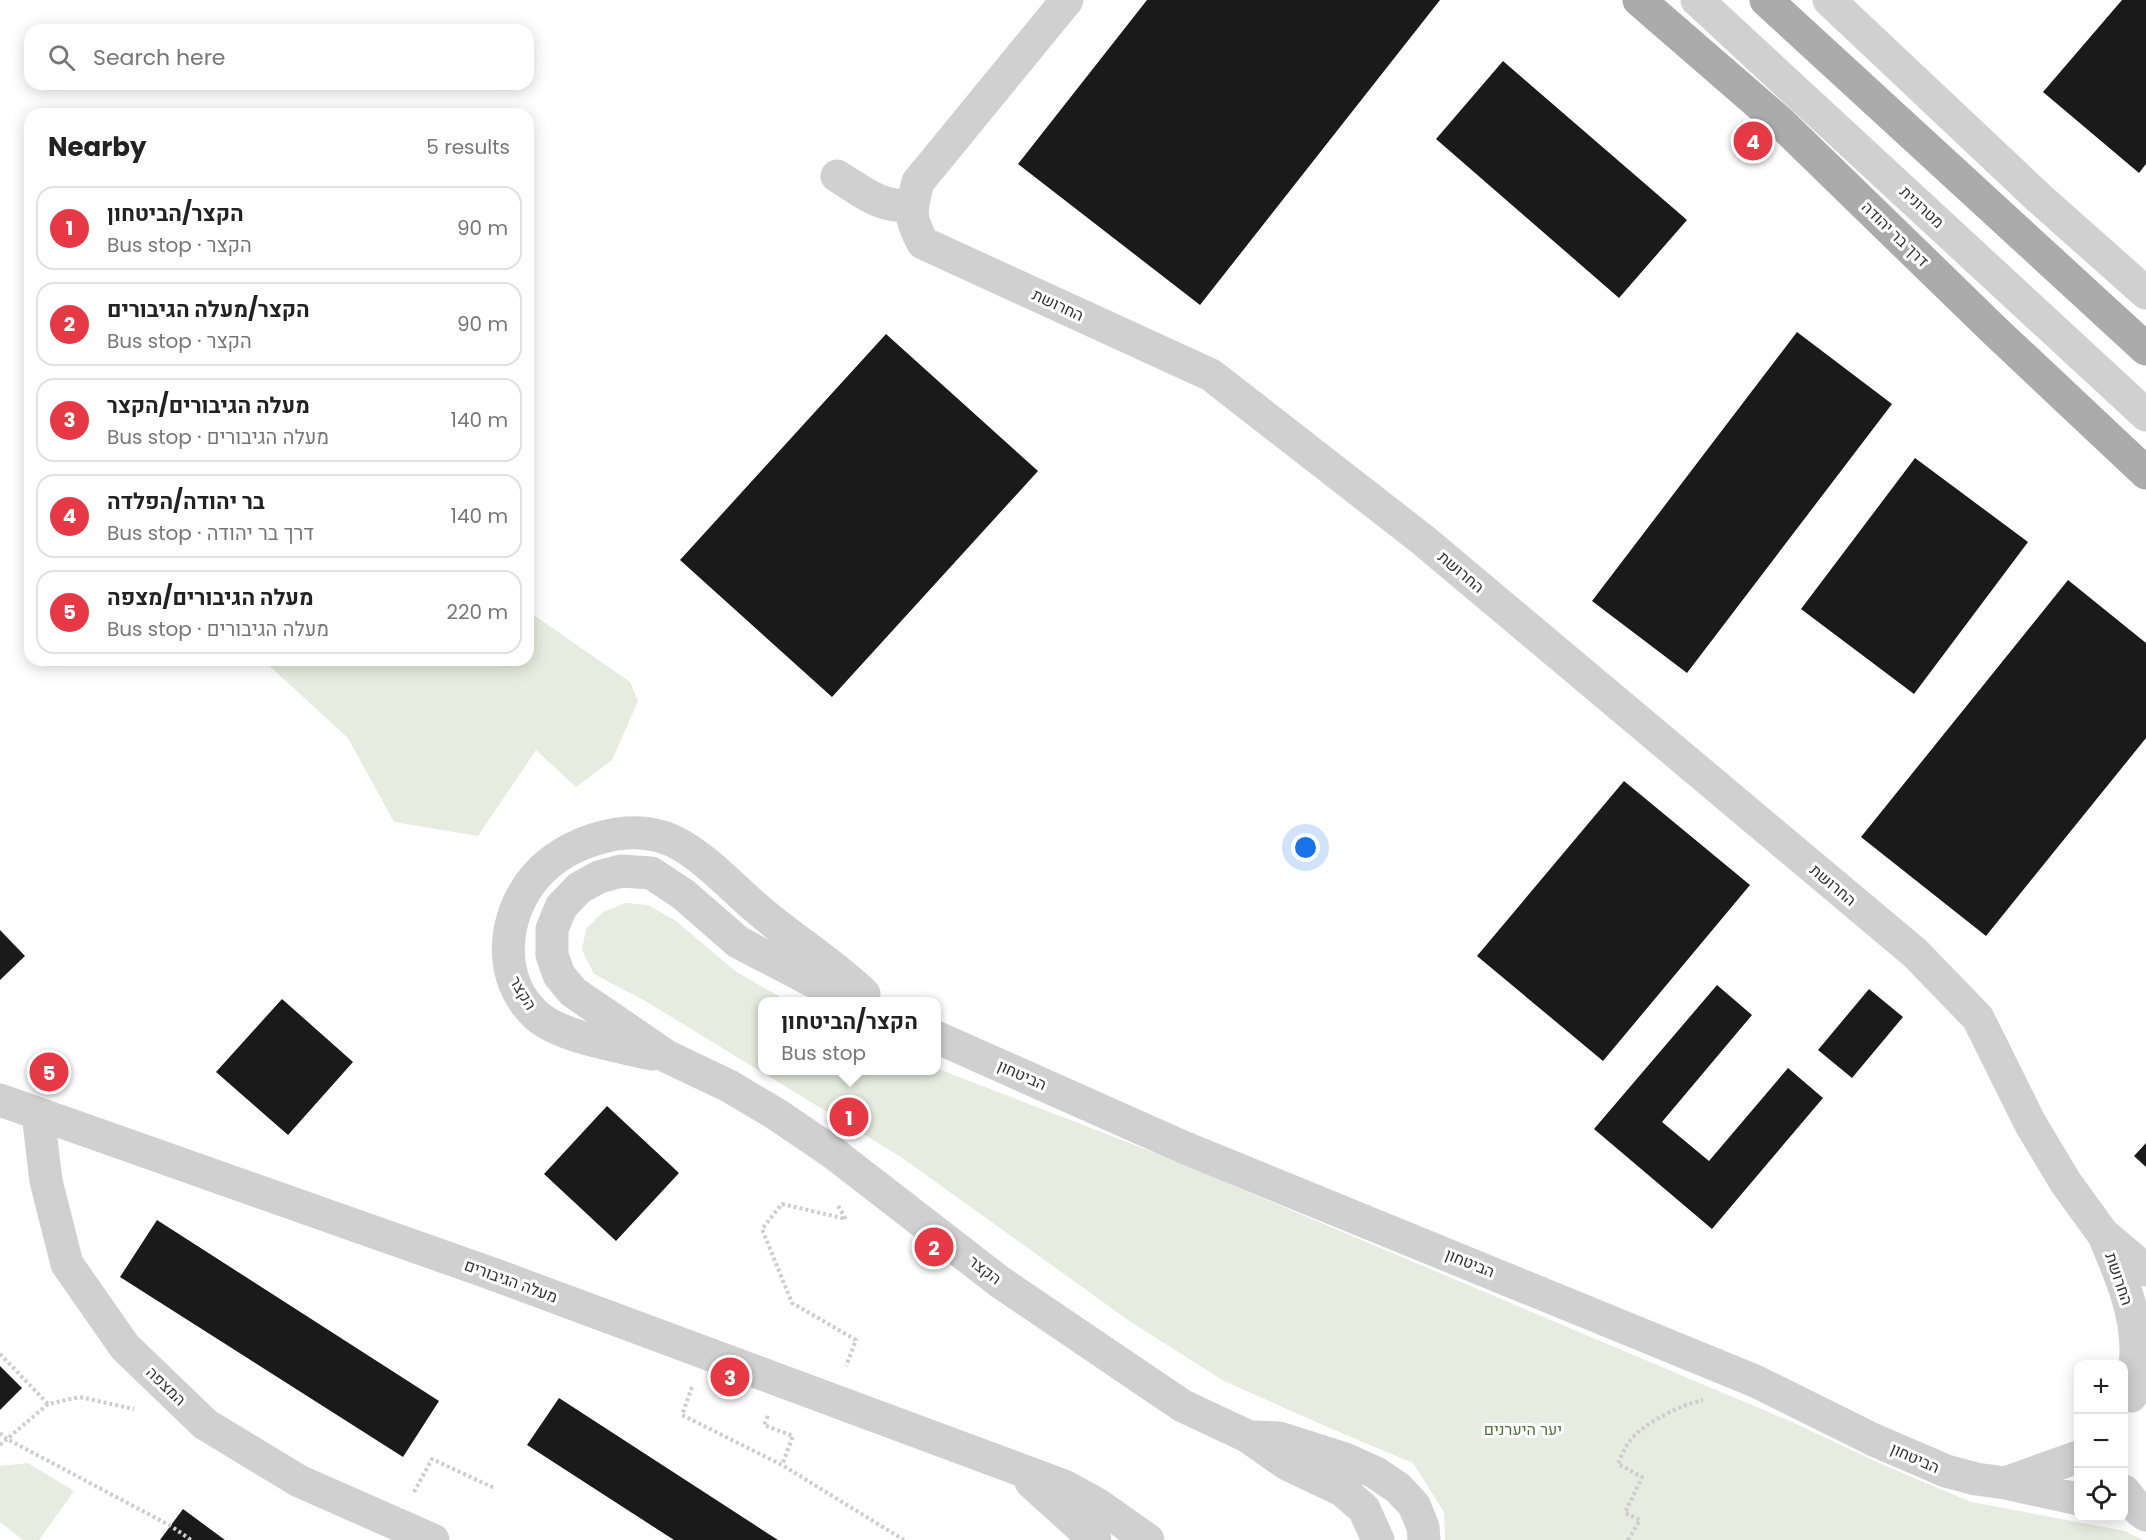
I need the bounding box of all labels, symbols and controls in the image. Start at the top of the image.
search box [24,24,534,90]
icon: search [45,41,78,74]
text: Search here [93,42,226,73]
pin: 4 [1734,118,1772,164]
text: Nearby [48,129,146,165]
text: 5 results [426,133,510,161]
street label: מטרונית [1895,180,1949,234]
street label: דרך בר יהודה [1856,196,1934,272]
text: הקצר/הביטחון [107,198,244,229]
text: 1 [66,214,73,242]
text: 90 m [457,214,508,242]
text: Bus stop · הקצר [107,231,252,259]
street label: החרושת [1028,283,1088,327]
text: הקצר/מעלה הגיבורים [107,294,310,325]
text: 2 [64,310,75,338]
text: 90 m [457,310,508,338]
text: Bus stop · הקצר [107,327,252,355]
text: מעלה הגיבורים/הקצר [107,390,310,421]
text: 3 [63,406,76,434]
text: 140 m [451,406,508,434]
text: Bus stop · מעלה הגיבורים [107,423,329,451]
text: בר יהודה/הפלדה [107,486,265,517]
text: 4 [63,502,76,530]
text: 140 m [451,502,508,530]
text: Bus stop · דרך בר יהודה [107,519,314,547]
street label: החרושת [1433,546,1489,598]
text: מעלה הגיבורים/מצפה [107,582,314,613]
text: 5 [63,598,76,626]
text: 220 m [447,598,508,626]
text: Bus stop · מעלה הגיבורים [107,615,329,643]
your location [1291,833,1320,862]
street label: החרושת [1805,859,1861,911]
street label: הקצר [504,972,542,1014]
popup [758,997,941,1075]
text: הקצר/הביטחון [781,1006,918,1037]
text: Bus stop [781,1039,866,1067]
pin: 5 [29,1050,68,1094]
street label: הביטחון [994,1054,1050,1096]
pin: 1 [830,1094,868,1140]
pin: 2 [914,1224,954,1270]
street label: הביטחון [1442,1243,1498,1283]
street label: הקצר [964,1250,1006,1290]
street label: החרושת [2099,1250,2139,1308]
street label: מעלה הגיבורים [461,1253,561,1309]
pin: 3 [710,1354,750,1400]
map controls [2074,1360,2128,1522]
button: + [2074,1360,2128,1414]
street label: המצפה [141,1361,191,1411]
button: − [2074,1414,2128,1468]
park label: יער היערנים [1484,1418,1562,1441]
street label: הביטחון [1887,1437,1943,1479]
button: locate [2074,1468,2128,1522]

